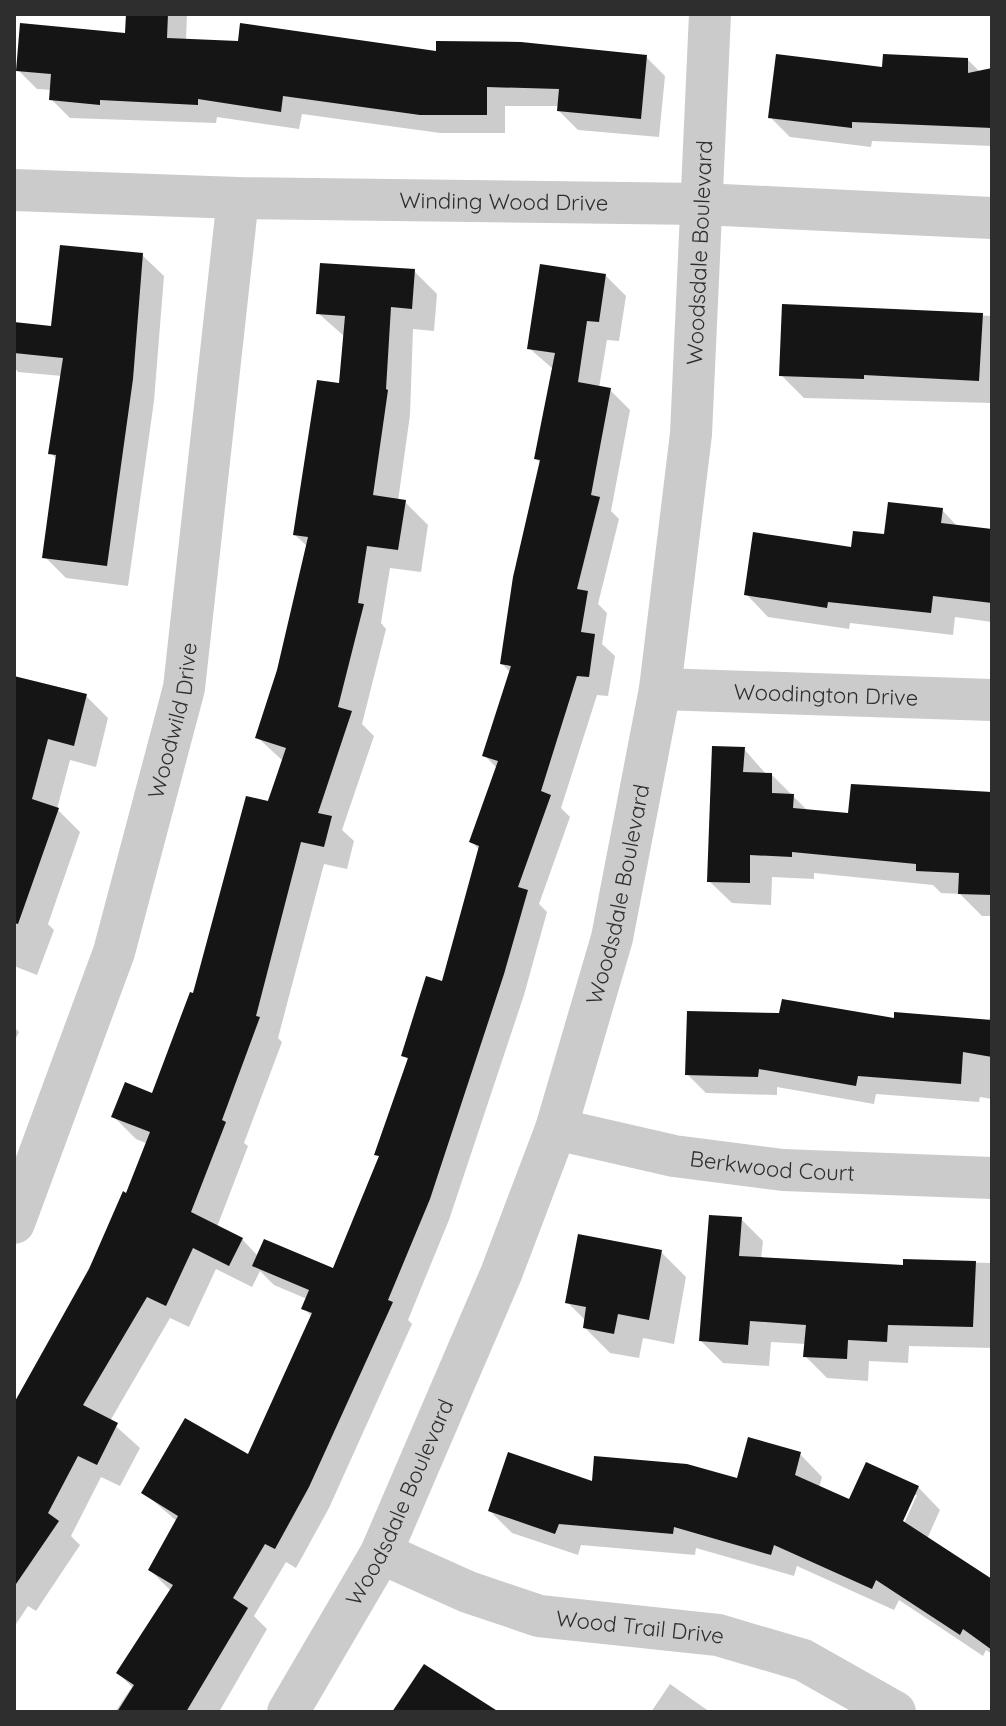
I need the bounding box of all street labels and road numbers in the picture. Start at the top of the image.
street label: Woodsdale Boulevard [680,140,718,366]
street label: Winding Wood Drive [399,186,609,217]
street label: Woodwild Drive [141,641,203,801]
street label: Woodington Drive [733,677,919,712]
street label: Woodsdale Boulevard [579,782,655,1008]
street label: Berkwood Court [688,1144,855,1187]
street label: Woodsdale Boulevard [339,1395,460,1611]
street label: Wood Trail Drive [555,1604,728,1650]

